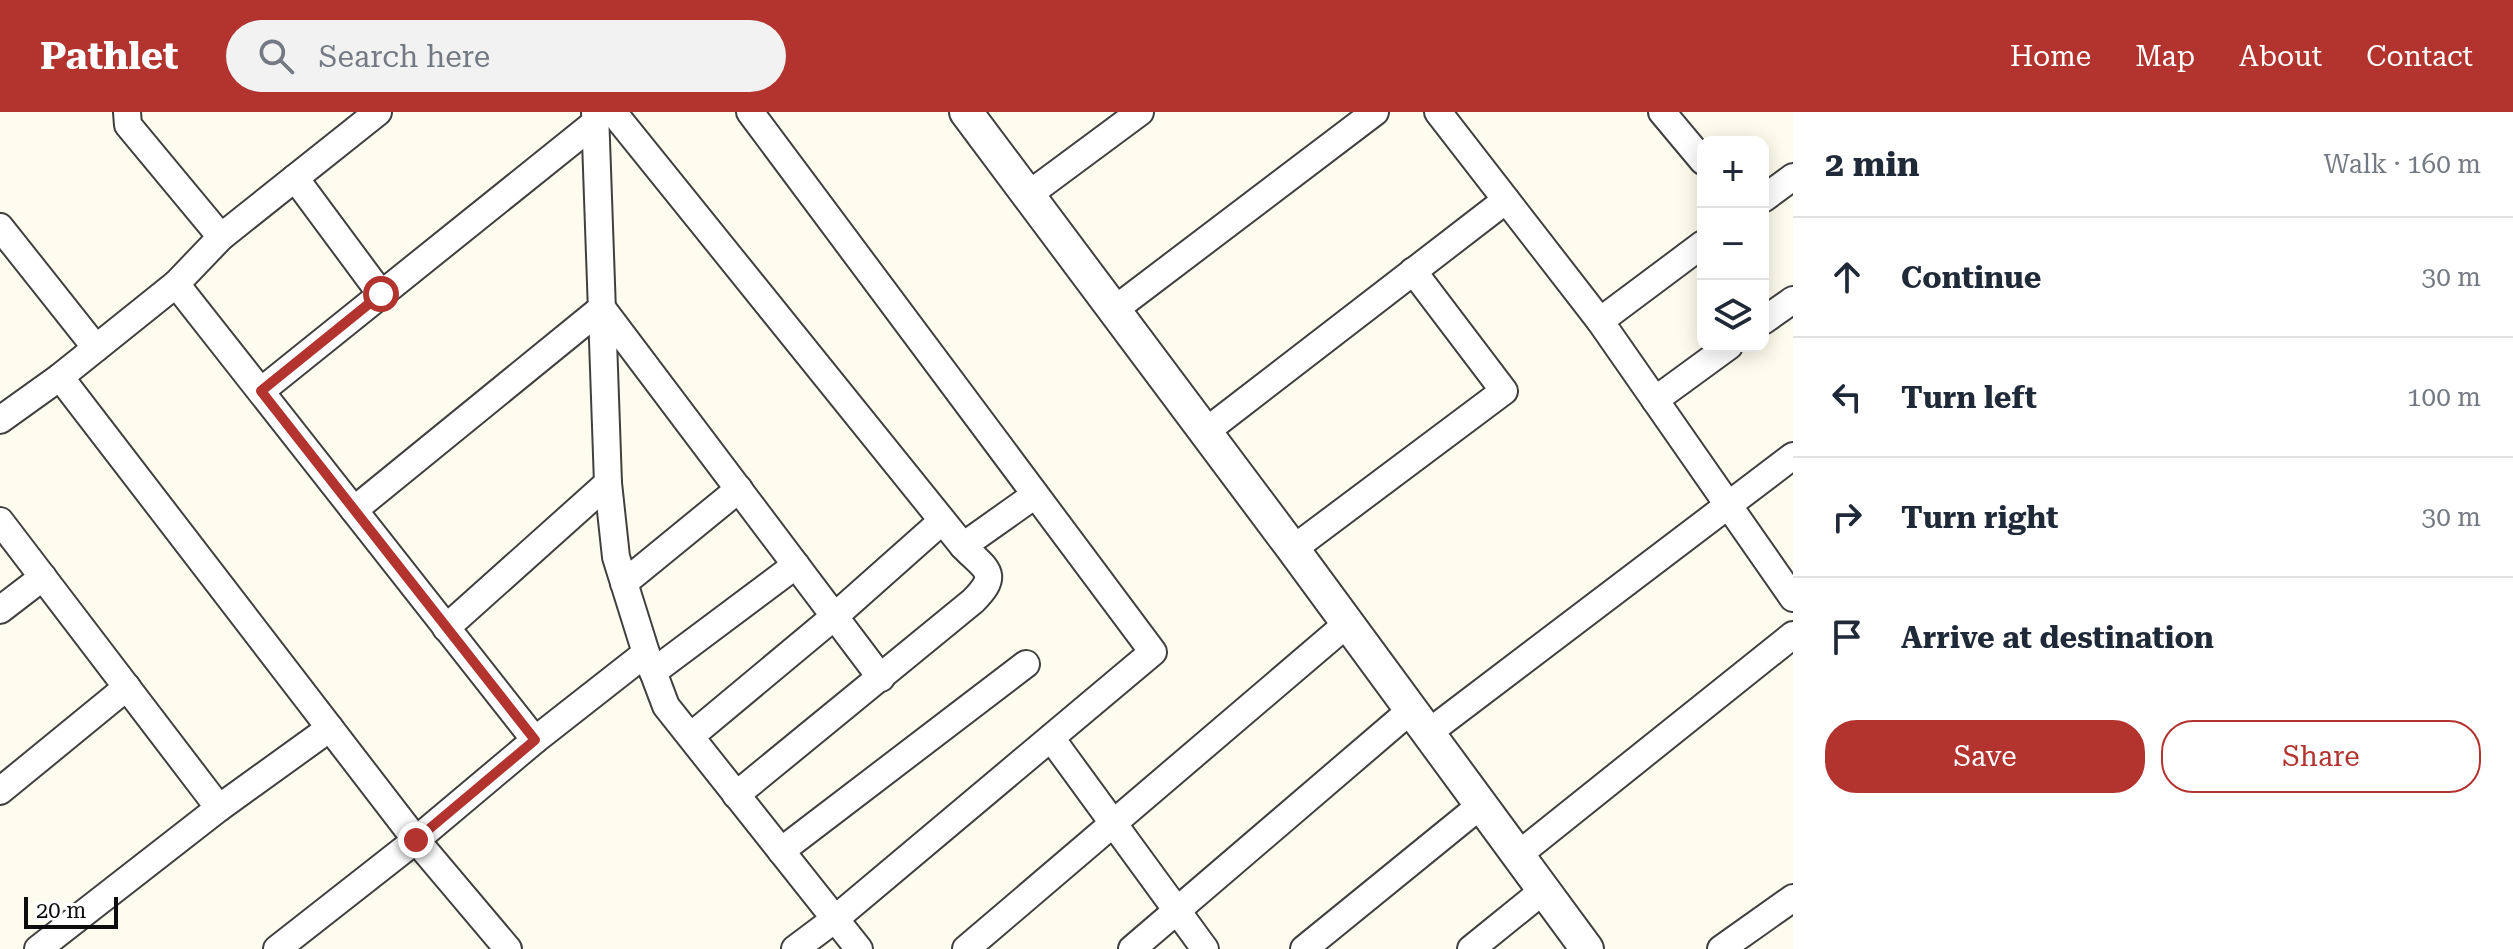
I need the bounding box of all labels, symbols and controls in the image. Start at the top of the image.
search box [226,20,786,92]
text: Pathlet [40,34,178,78]
icon: search [254,34,298,78]
text: Search here [318,39,490,74]
text: Home [2010,40,2091,73]
text: Map [2135,40,2195,73]
text: About [2239,40,2322,73]
text: Contact [2366,40,2473,73]
map controls [1697,136,1769,352]
button: + [1697,136,1769,208]
text: 2 min [1825,144,1920,184]
text: Walk · 160 m [2323,149,2481,179]
button: − [1697,208,1769,280]
icon: ahead [1825,255,1869,299]
text: Continue [1901,260,2041,295]
text: 30 m [2422,262,2481,292]
route start [363,276,399,312]
button: layers [1697,280,1769,352]
icon: left [1825,375,1869,419]
text: Turn left [1901,380,2037,415]
text: 100 m [2407,382,2481,412]
icon: right [1825,495,1869,539]
text: Turn right [1901,500,2058,535]
text: 30 m [2422,502,2481,532]
icon: arrive [1825,615,1869,659]
text: Arrive at destination [1901,620,2214,655]
button: Save [1825,720,2145,793]
button: Share [2161,720,2481,793]
route end [398,822,434,858]
scale bar [24,893,118,929]
text: 20 m [36,898,86,923]

